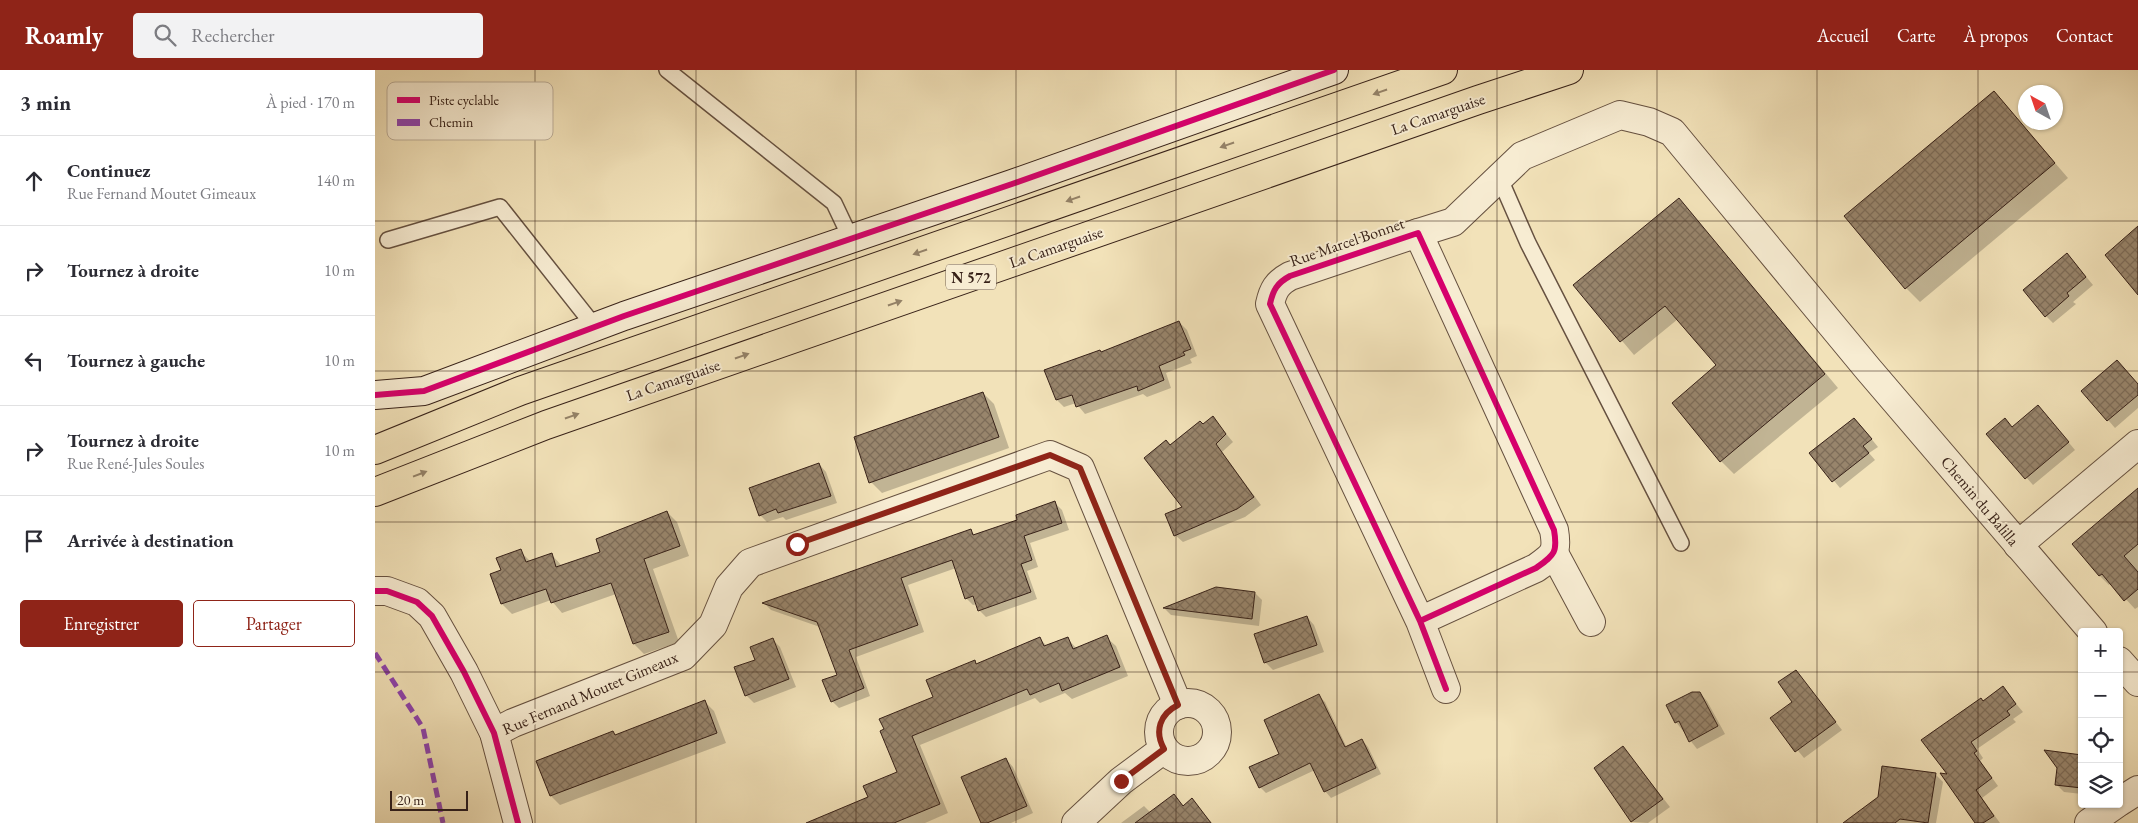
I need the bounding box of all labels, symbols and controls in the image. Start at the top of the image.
search box [133,13,483,58]
text: Roamly [25,20,103,51]
icon: search [151,21,179,49]
text: Rechercher [191,23,275,48]
text: Accueil [1817,24,1869,47]
text: Carte [1897,24,1936,47]
text: À propos [1964,24,2028,47]
text: Contact [2056,24,2113,47]
legend [387,82,553,140]
north arrow [2018,85,2063,130]
one-way arrow [1372,88,1387,96]
street label: La Camarguaise [1388,88,1488,140]
text: 3 min [20,89,71,116]
text: Piste cyclable [429,91,500,109]
text: À pied · 170 m [266,92,355,113]
text: Chemin [429,113,474,131]
one-way arrow [1219,142,1234,149]
text: Continuez [67,158,151,183]
icon: ahead [20,167,48,195]
text: 140 m [316,170,355,191]
text: Rue Fernand Moutet Gimeaux [67,183,256,204]
one-way arrow [1065,195,1080,203]
street label: Rue Marcel Bonnet [1287,213,1407,271]
street label: La Camarguaise [1006,221,1106,273]
one-way arrow [912,249,927,256]
icon: right [20,257,48,285]
text: Tournez à droite [67,258,199,283]
text: 10 m [324,260,355,281]
road number: N 572 [946,264,996,290]
one-way arrow [888,299,903,306]
icon: left [20,347,48,375]
text: Tournez à gauche [67,348,205,373]
text: 10 m [324,350,355,371]
one-way arrow [735,352,750,360]
street label: La Camarguaise [623,354,723,406]
one-way arrow [565,411,580,419]
text: Tournez à droite [67,428,199,453]
icon: right [20,437,48,465]
text: 10 m [324,440,355,461]
street label: Chemin du Balilla [1936,452,2024,551]
text: Rue René-Jules Soules [67,453,204,474]
one-way arrow [413,470,428,477]
icon: arrive [20,527,48,555]
text: Arrivée à destination [67,528,234,553]
route start [786,533,809,556]
button: Enregistrer [20,600,183,647]
button: Partager [193,600,355,647]
map controls [2078,628,2123,808]
button: + [2078,628,2123,673]
street label: Rue Fernand Moutet Gimeaux [499,646,681,740]
button: − [2078,673,2123,718]
button: locate [2078,718,2123,763]
button: layers [2078,763,2123,808]
route end [1110,770,1133,793]
scale bar [390,788,467,811]
text: 20 m [397,791,424,809]

